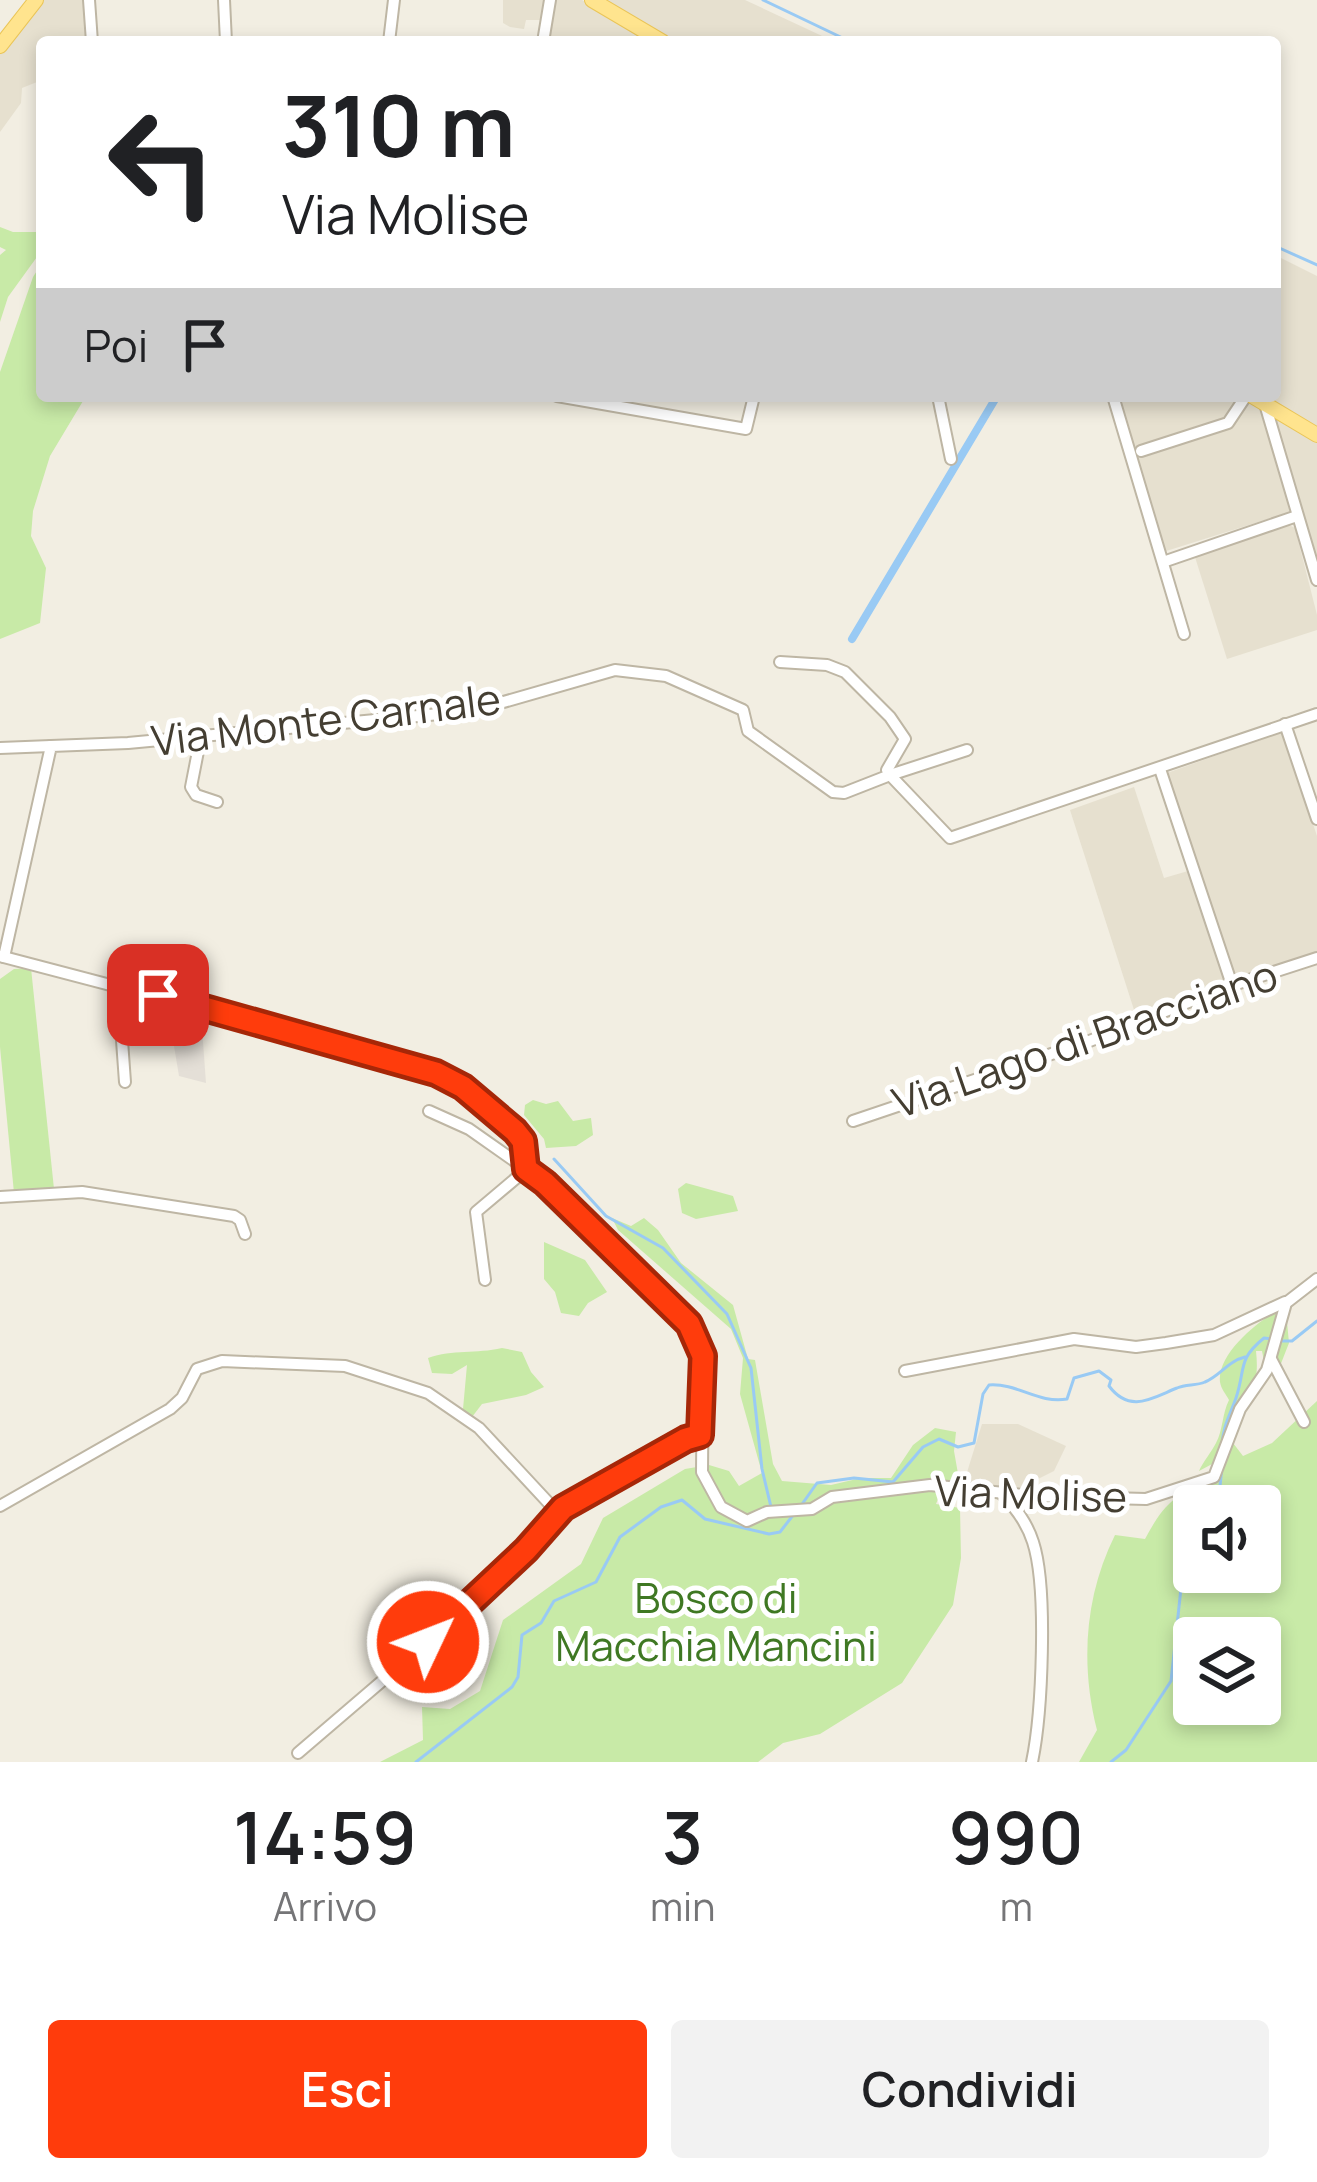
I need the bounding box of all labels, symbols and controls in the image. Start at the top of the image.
text: 310 m [282,67,515,182]
icon: left [84,84,240,240]
text: Via Molise [282,176,529,250]
icon: arrive [172,312,238,378]
text: Poi [84,314,148,376]
street label: Via Monte Carnale [148,669,504,769]
pin [107,944,209,1046]
street label: Via Lago di Bracciano [885,945,1285,1131]
icon: arrive [125,962,191,1028]
street label: Via Molise [934,1461,1128,1525]
map controls [1173,1485,1281,1725]
button: sound [1173,1485,1281,1593]
park label: Bosco di Macchia Mancini [555,1568,877,1674]
position arrow [365,1579,491,1705]
button: layers [1173,1617,1281,1725]
text: 14:59 [233,1787,417,1886]
text: 3 [662,1787,703,1886]
text: 990 [948,1787,1084,1886]
text: Arrivo [273,1879,377,1933]
text: min [650,1879,715,1933]
text: m [1000,1879,1033,1933]
button: Esci [48,2020,647,2158]
button: Condividi [671,2020,1269,2158]

